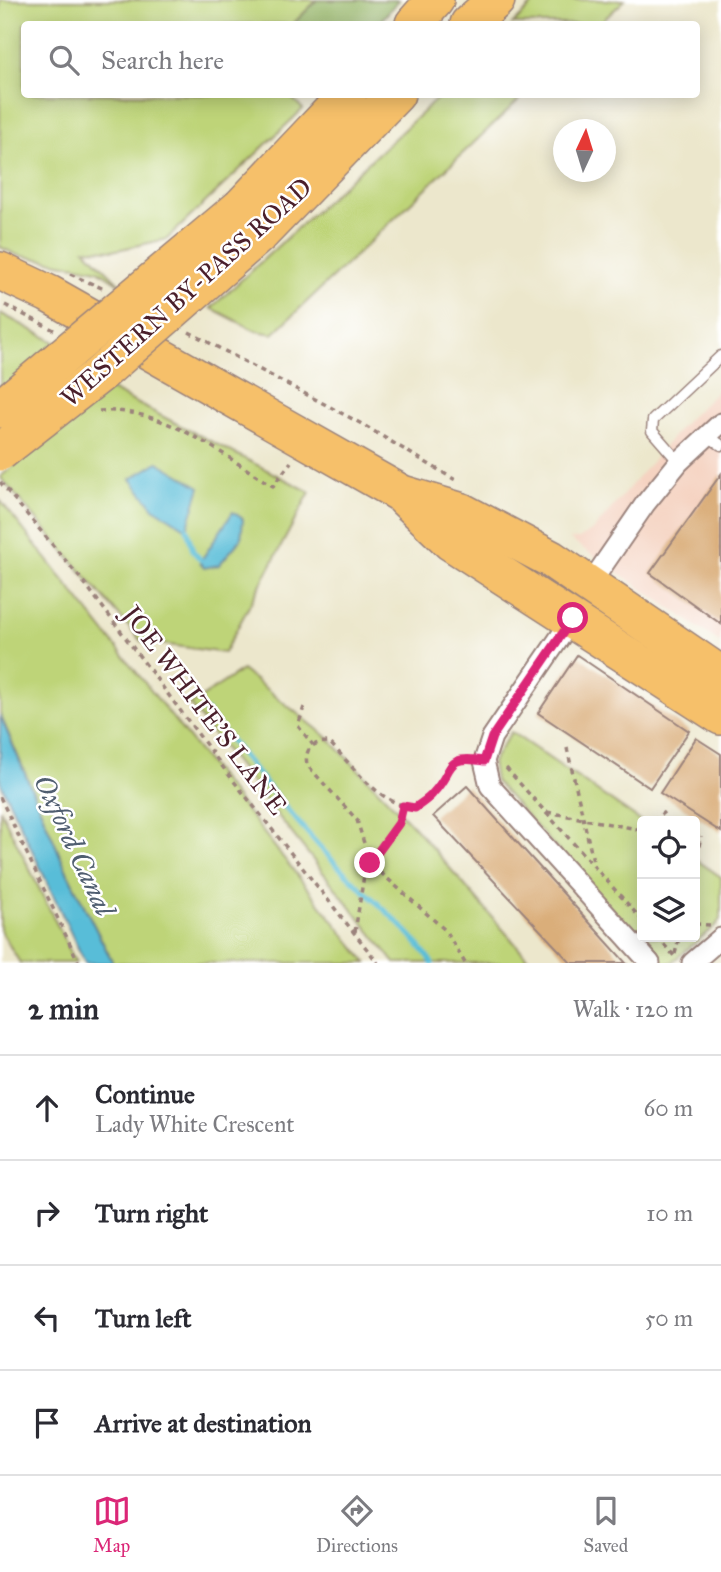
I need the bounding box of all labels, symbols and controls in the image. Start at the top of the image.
search box [21,21,700,98]
icon: search [45,41,83,79]
text: Search here [101,44,224,76]
north arrow [553,119,616,182]
street label: WESTERN BY-PASS ROAD [54,171,318,413]
street label: JOE WHITE’S LANE [114,597,294,821]
route start [557,602,588,633]
water label: Oxford Canal [27,769,124,924]
map controls [637,816,700,942]
button: locate [637,816,700,879]
route end [354,847,385,878]
button: layers [637,879,700,942]
text: 2 min [28,991,99,1027]
text: Walk · 120 m [573,995,693,1023]
text: Continue [95,1078,195,1110]
icon: ahead [28,1089,66,1127]
text: 60 m [644,1094,693,1122]
text: Lady White Crescent [95,1110,294,1138]
icon: right [28,1194,66,1232]
text: Turn right [95,1197,208,1229]
text: 10 m [646,1199,693,1227]
icon: left [28,1299,66,1337]
text: Turn left [95,1302,191,1334]
text: 50 m [645,1304,693,1332]
icon: arrive [28,1404,66,1442]
text: Arrive at destination [95,1407,312,1439]
tab: Map [93,1492,131,1557]
tab: Directions [316,1492,398,1557]
tab: Saved [583,1492,628,1557]

